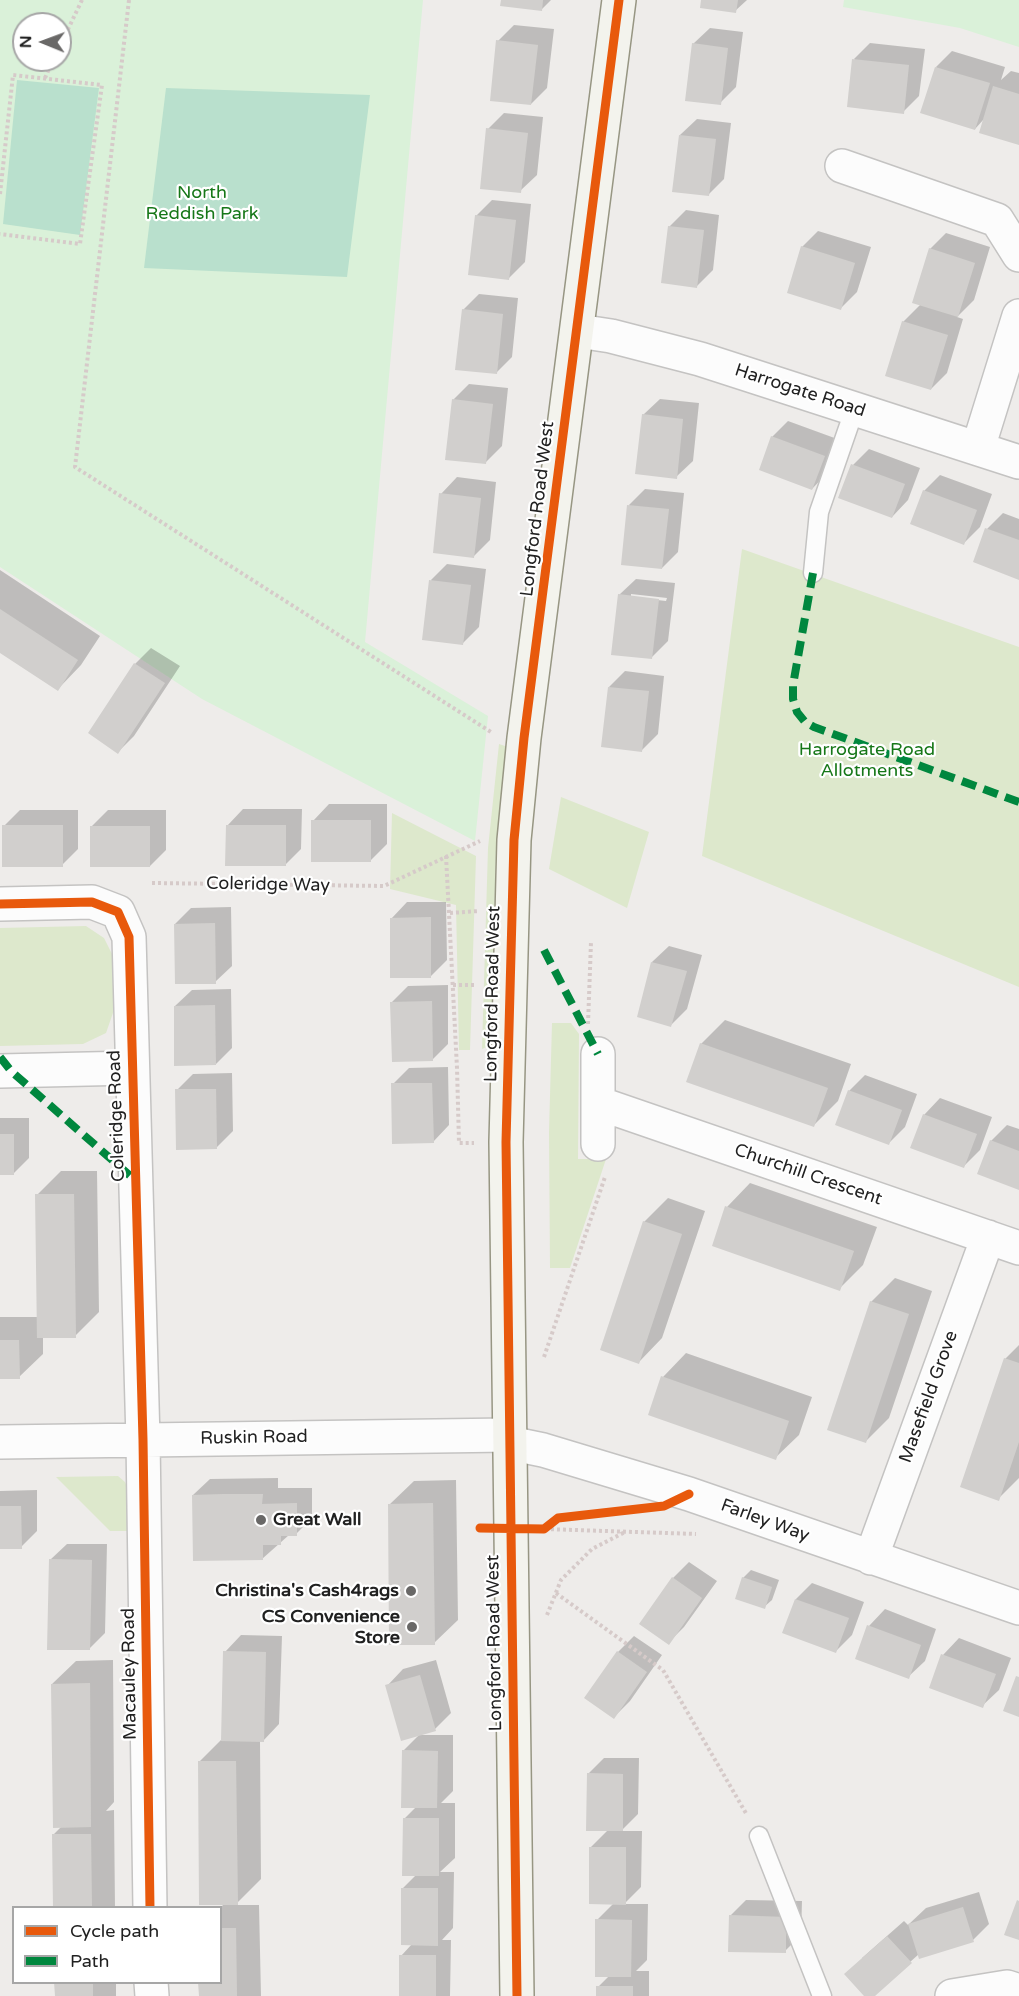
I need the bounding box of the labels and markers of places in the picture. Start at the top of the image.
place label: Great Wall [273,1509,361,1531]
marker: Great Wall [254,1513,268,1527]
place label: Christina's Cash4rags [215,1580,399,1602]
marker: Christina's Cash4rags [404,1584,418,1598]
place label: CS Convenience Store [262,1606,400,1648]
marker: CS Convenience Store [405,1620,419,1634]

